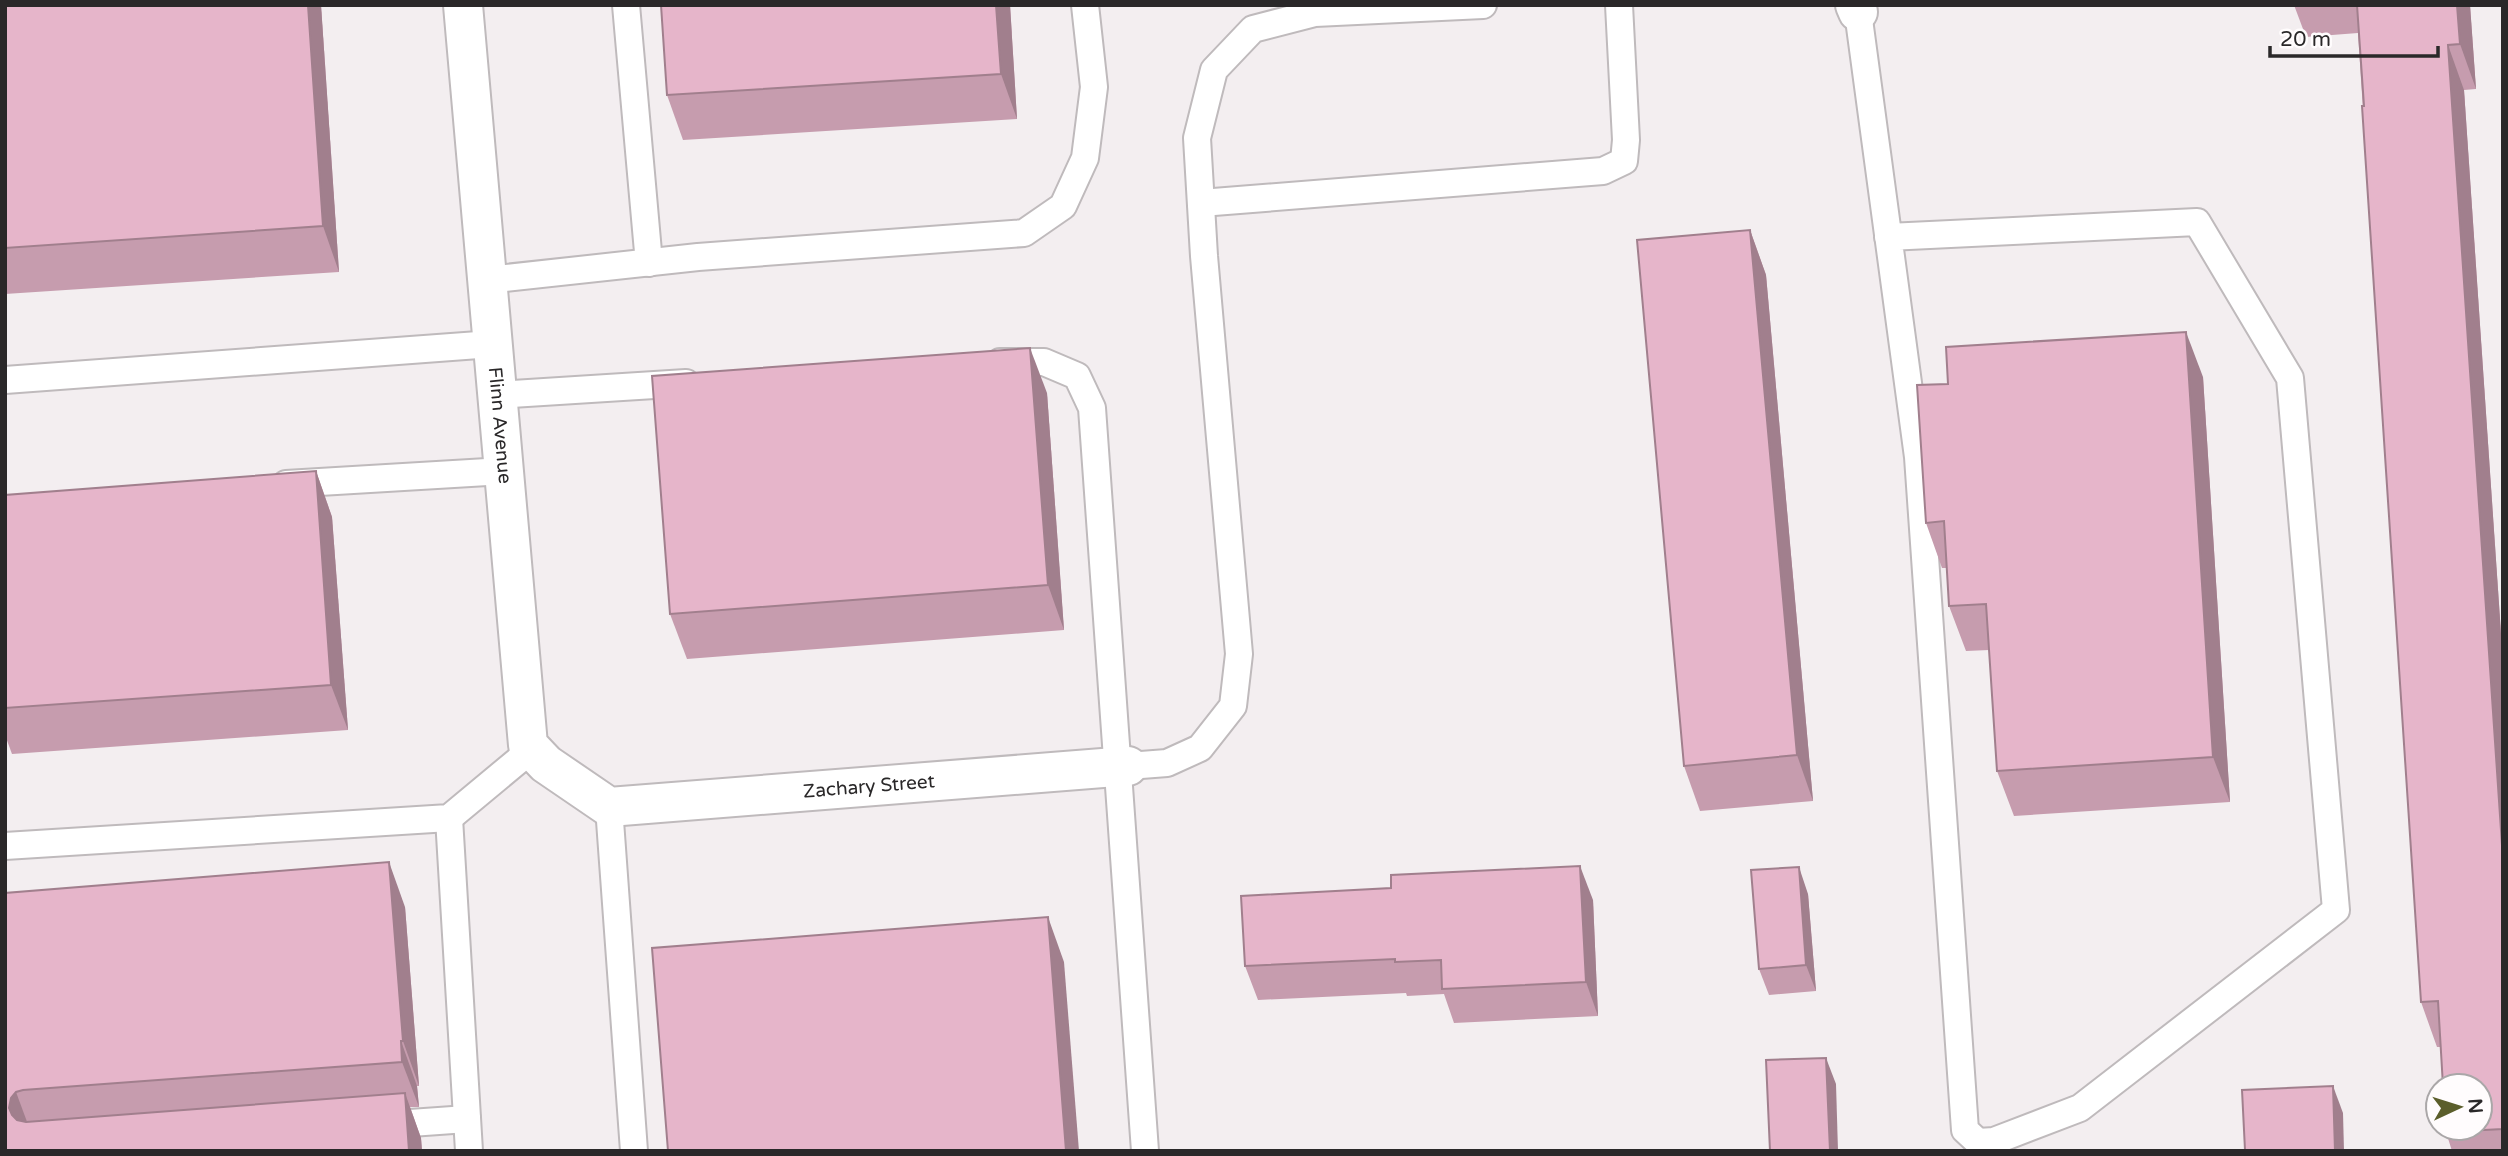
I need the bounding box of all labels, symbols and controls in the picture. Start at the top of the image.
scale bar [2270,14,2438,58]
text: 20 m [2280,27,2331,52]
street label: Flinn Avenue [484,366,516,485]
street label: Zachary Street [802,770,936,803]
north arrow [2424,1072,2494,1142]
text: N [2463,1098,2486,1114]

